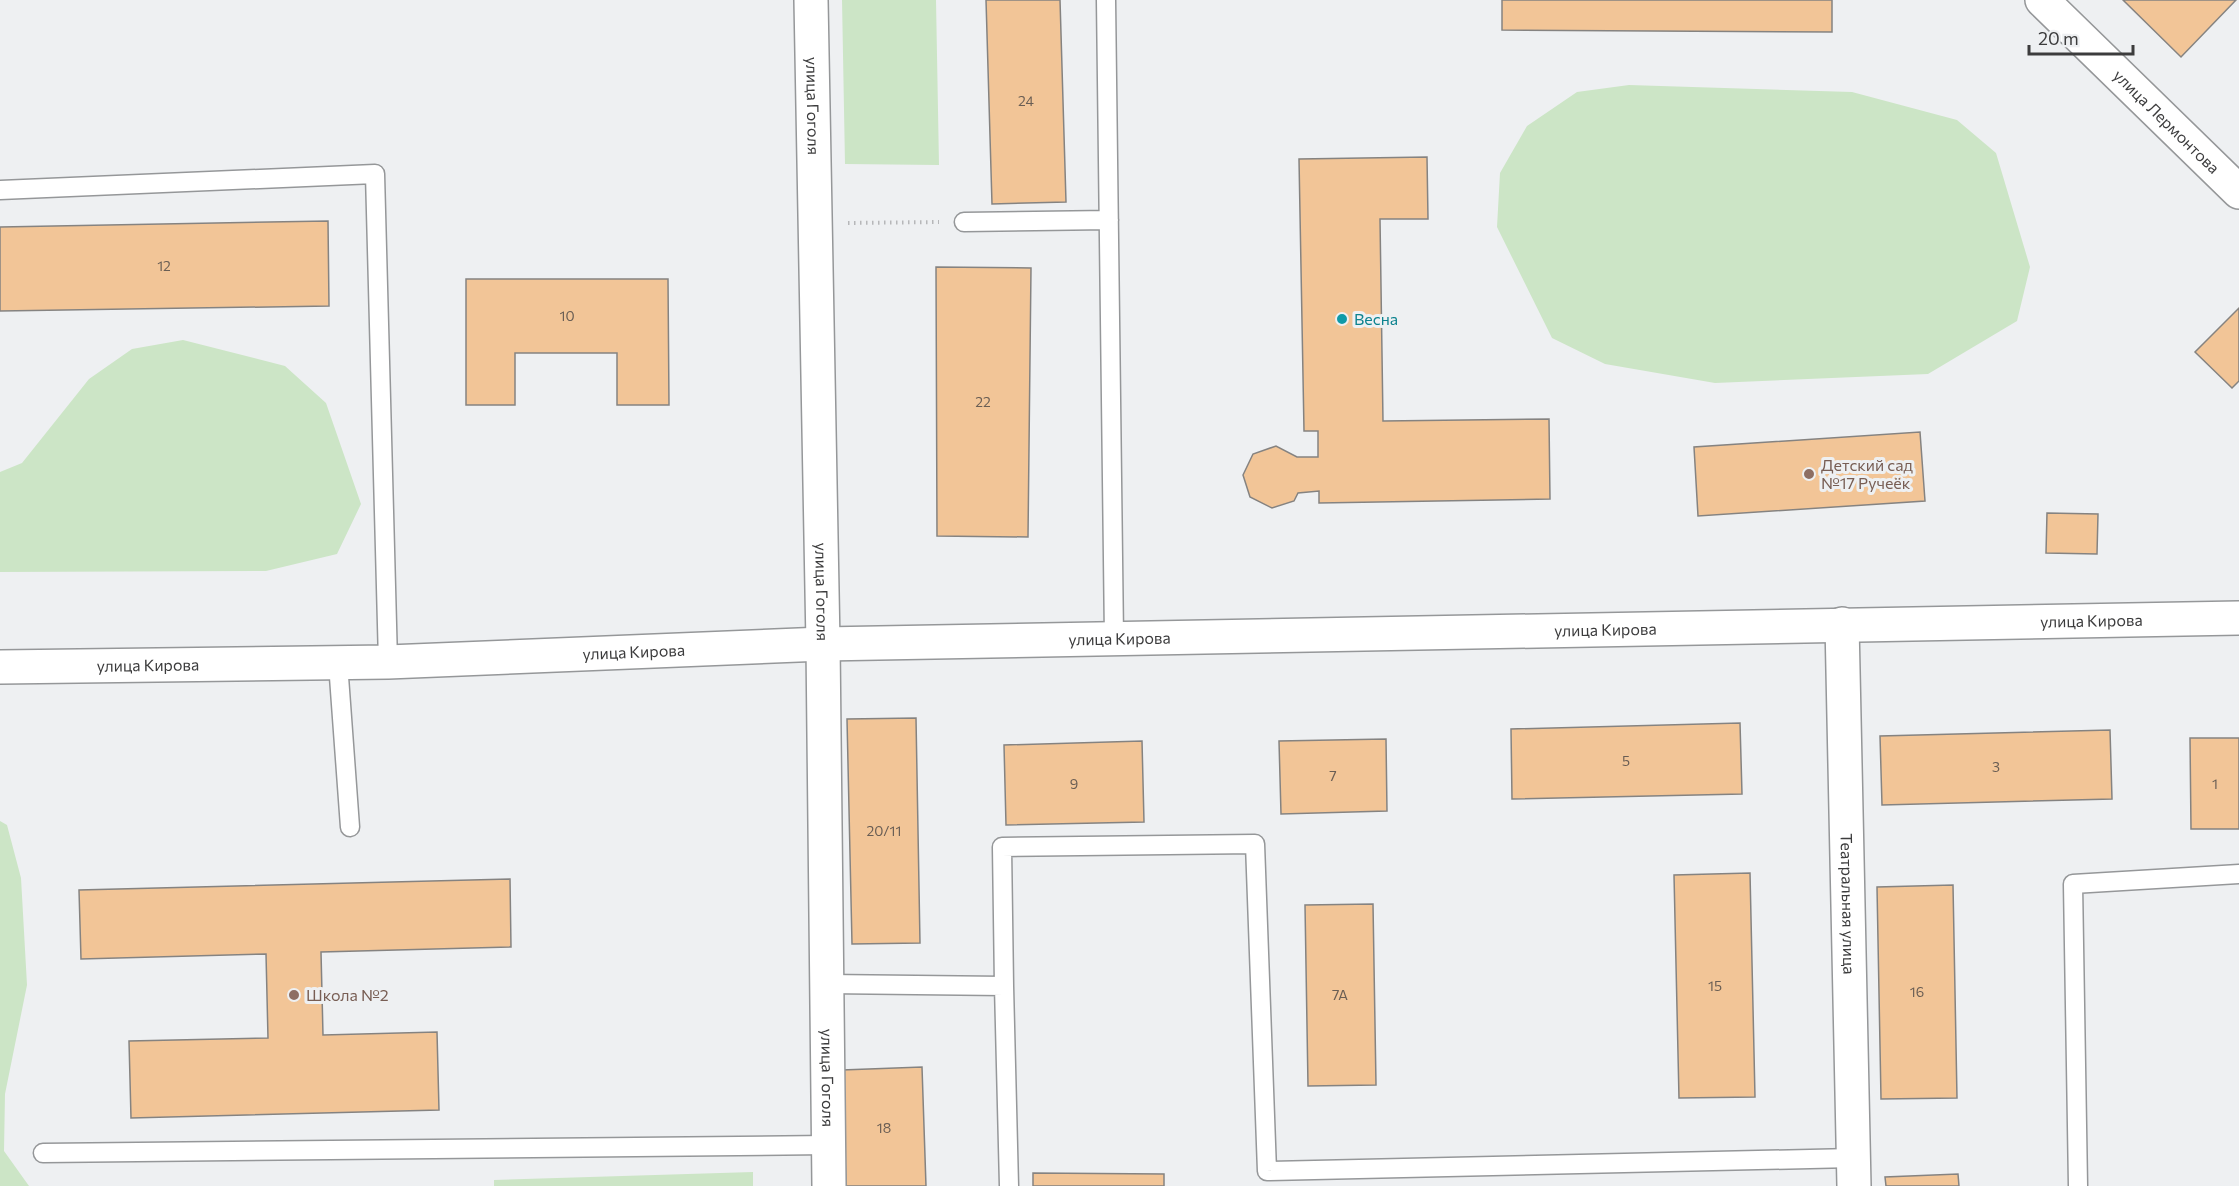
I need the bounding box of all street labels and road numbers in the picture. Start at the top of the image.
street label: улица Гоголя [803,57,824,155]
street label: улица Лермонтова [2110,65,2224,177]
street label: улица Гоголя [812,543,833,641]
street label: улица Кирова [2040,610,2143,631]
street label: улица Кирова [1554,619,1657,640]
street label: улица Кирова [1068,628,1171,648]
street label: улица Кирова [582,640,685,663]
street label: улица Кирова [97,654,199,675]
street label: Театральная улица [1837,833,1859,975]
street label: улица Гоголя [818,1029,838,1127]

